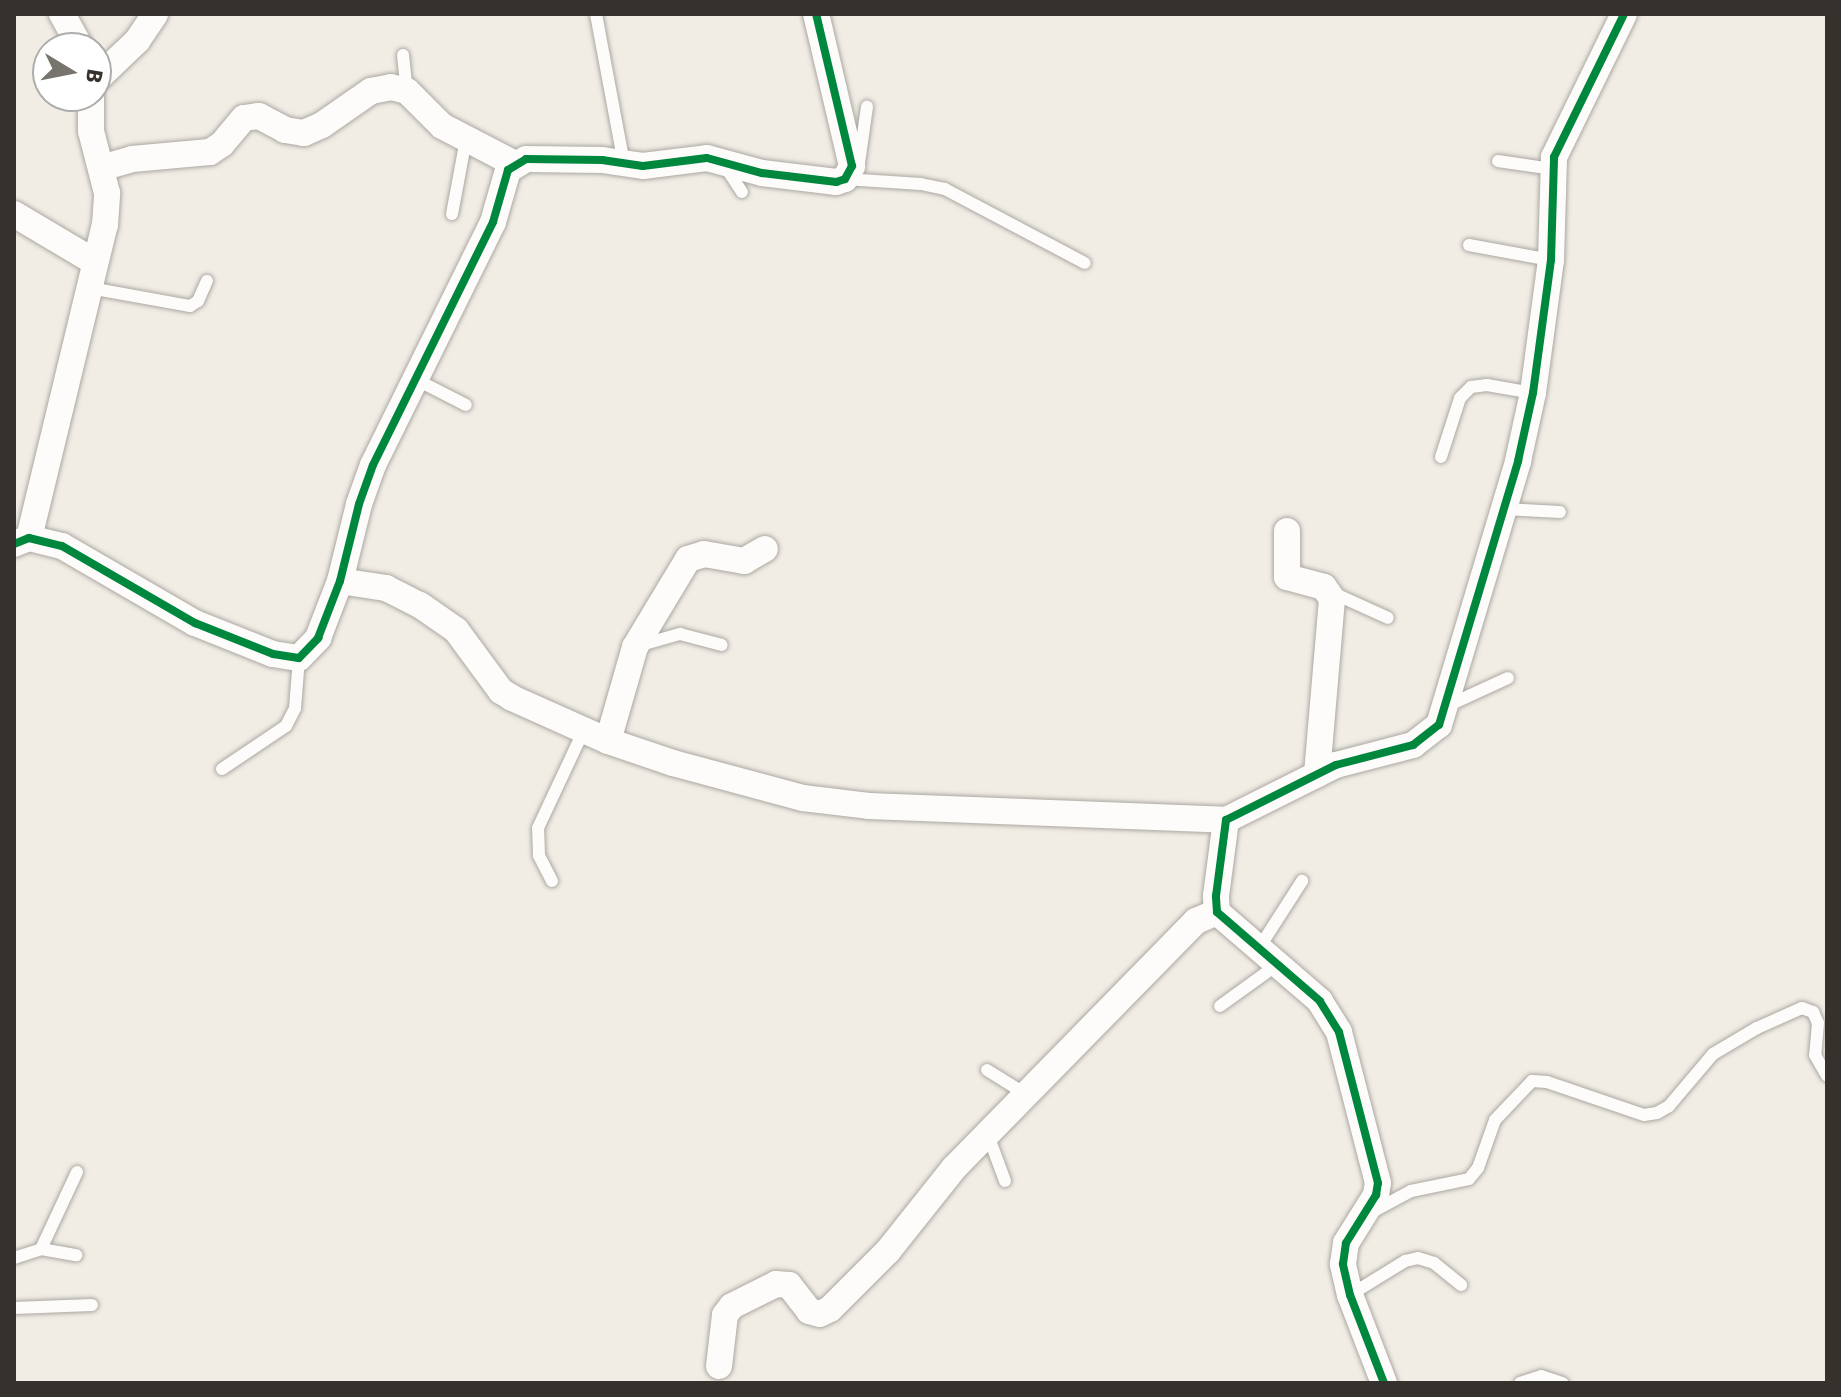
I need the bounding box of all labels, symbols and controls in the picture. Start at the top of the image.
north arrow [32,32,112,112]
text: B [80,67,109,85]

